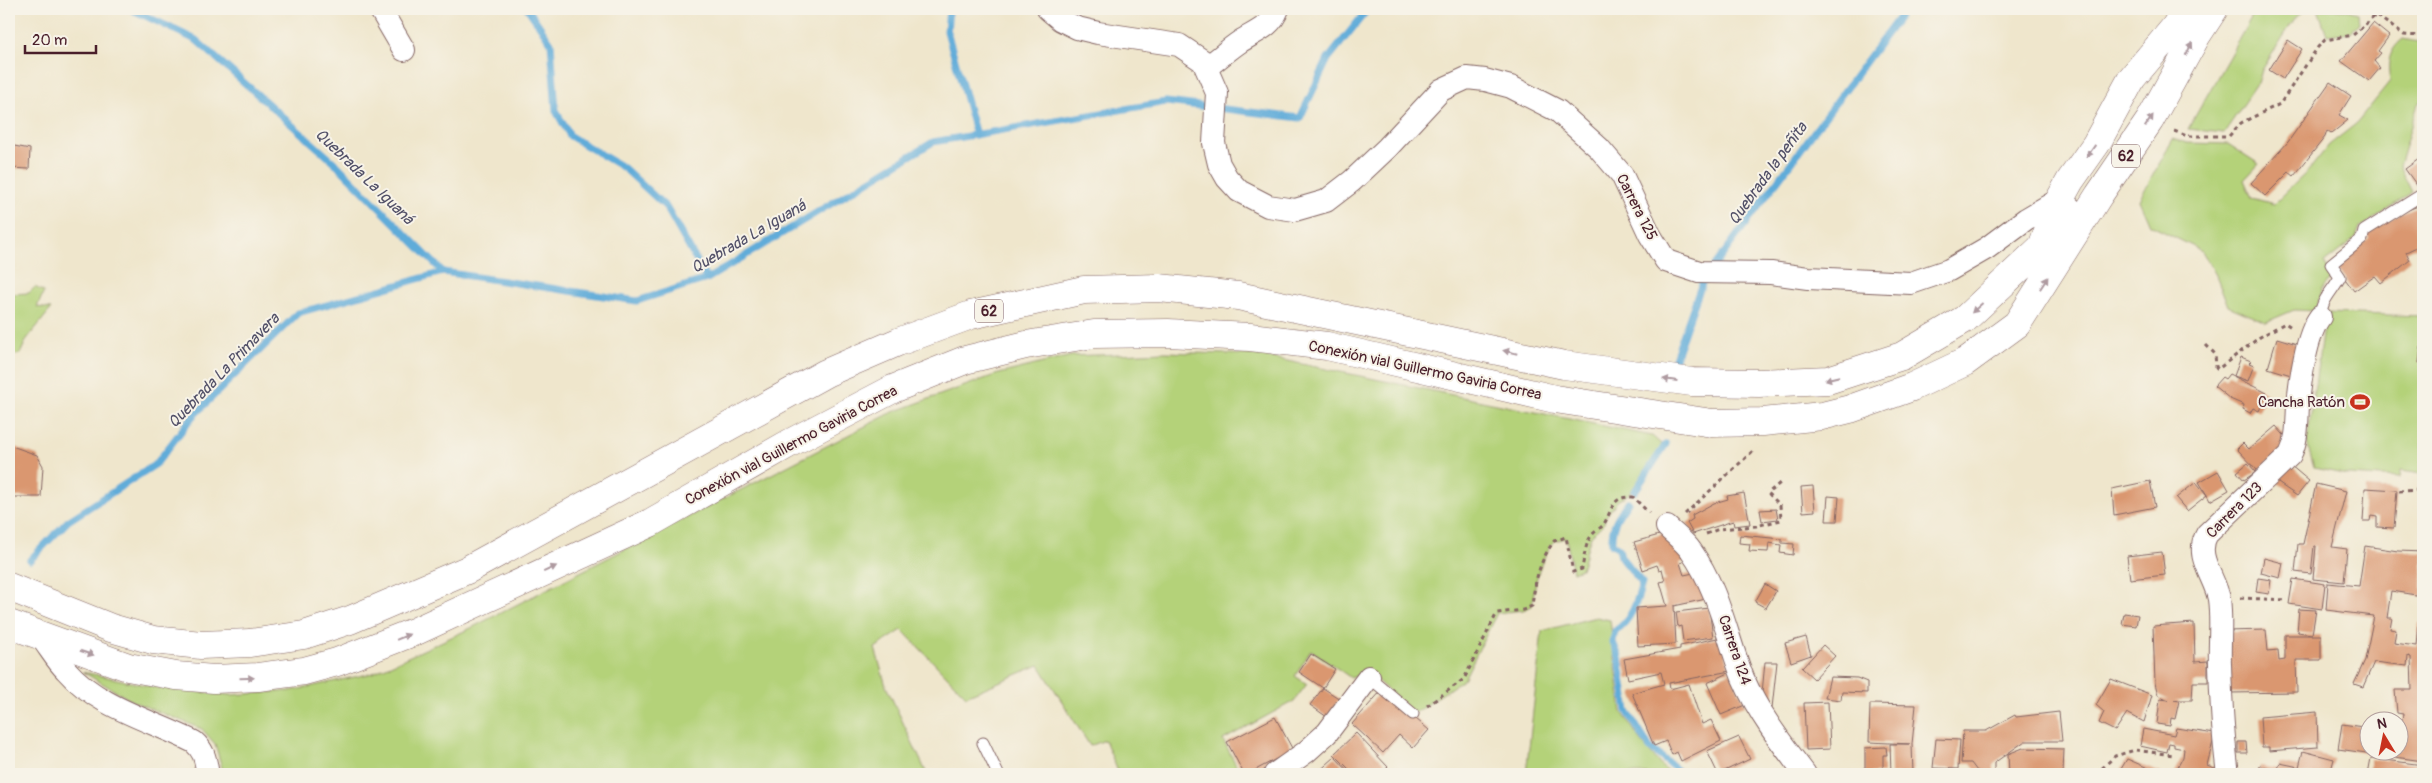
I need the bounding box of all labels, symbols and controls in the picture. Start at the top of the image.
scale bar [25,22,96,54]
text: 20 m [32,31,67,50]
one-way arrow [2185,43,2194,56]
one-way arrow [2144,114,2154,128]
water label: Quebrada la peñita [1724,117,1813,229]
water label: Quebrada La Iguaná [311,125,419,230]
one-way arrow [2086,144,2096,158]
road number: 62 [2112,144,2140,168]
street label: Carrera 125 [1612,171,1661,244]
water label: Quebrada La Iguaná [687,195,811,278]
one-way arrow [2039,276,2049,289]
road number: 62 [975,300,1003,322]
one-way arrow [1970,303,1983,314]
water label: Quebrada La Primavera [164,308,285,432]
street label: Conexión vial Guillermo Gaviria Correa [1307,336,1543,405]
one-way arrow [1502,348,1517,356]
one-way arrow [1824,374,1839,382]
one-way arrow [1662,376,1678,384]
street label: Conexión vial Guillermo Gaviria Correa [682,381,901,510]
sports icon: Cancha Ratón [2349,391,2371,413]
place label: Cancha Ratón [2258,393,2345,412]
street label: Carrera 123 [2202,478,2266,542]
one-way arrow [543,565,557,573]
street label: Carrera 124 [1714,613,1755,688]
one-way arrow [396,633,410,641]
one-way arrow [80,650,95,657]
one-way arrow [239,673,255,681]
north arrow [2360,710,2410,760]
text: N [2376,714,2388,733]

